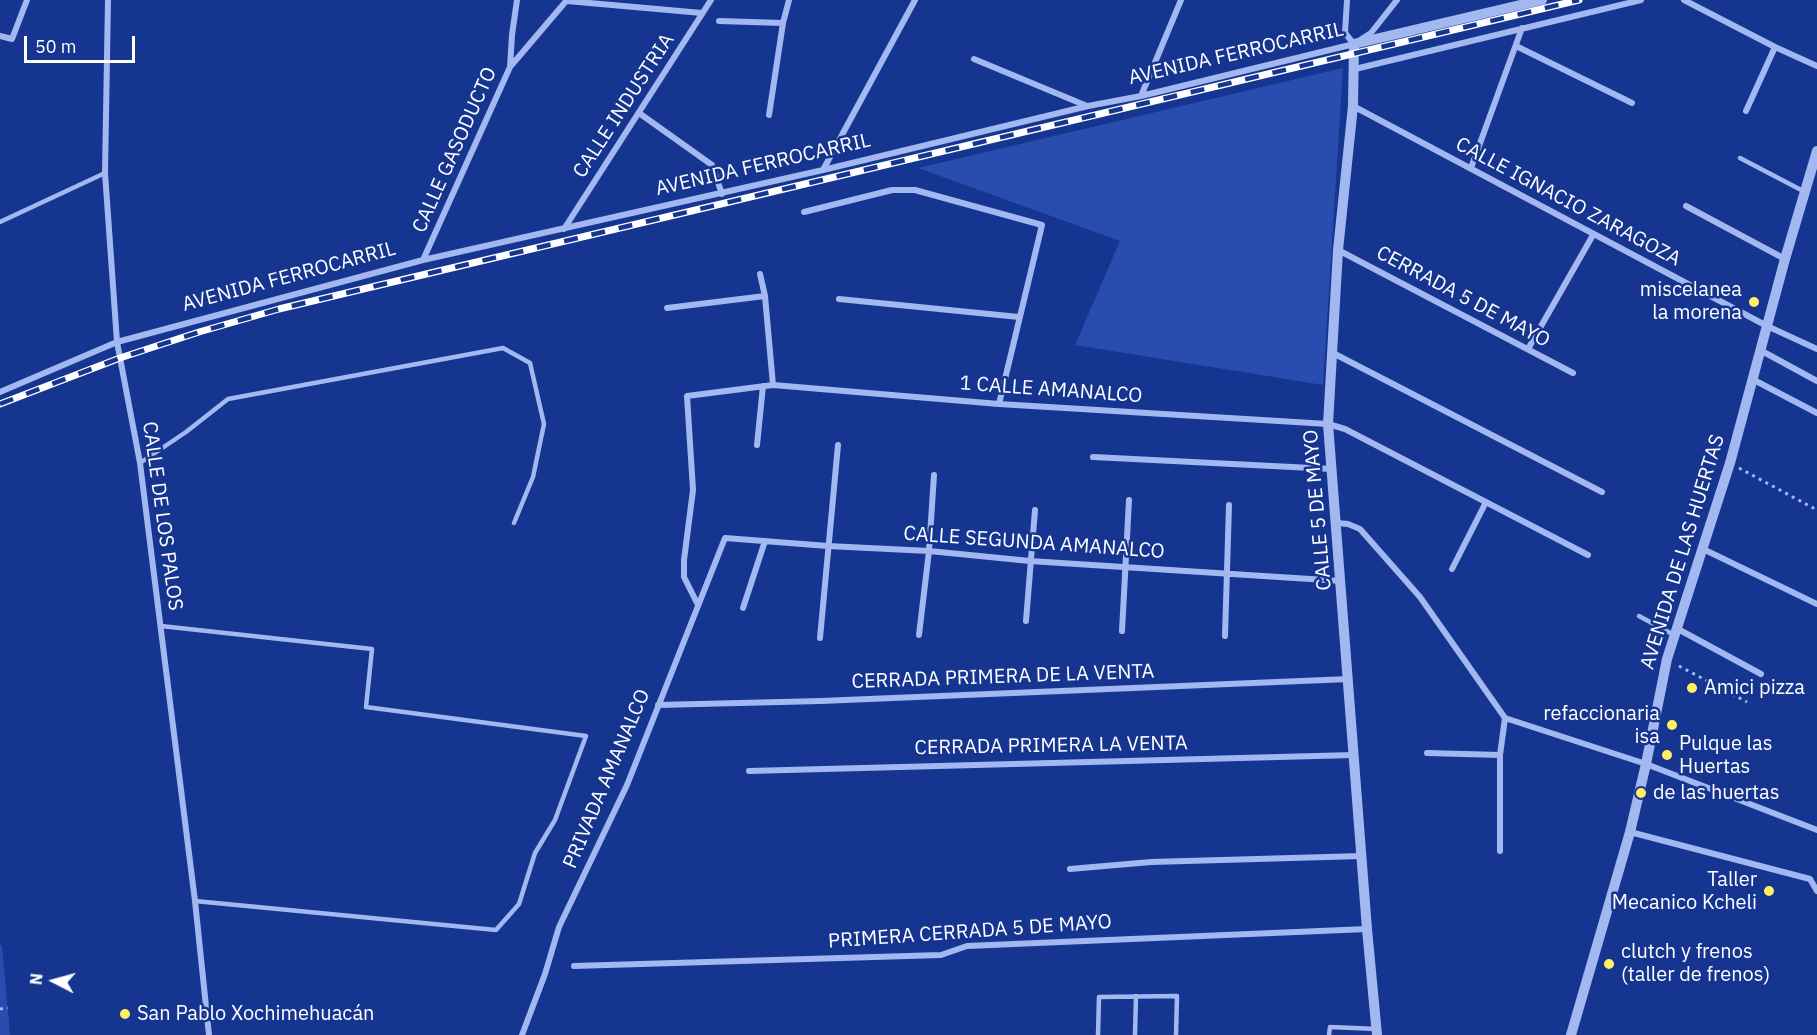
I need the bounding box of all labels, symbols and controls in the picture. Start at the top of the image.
street label: AVENIDA FERROCARRIL [1126,18,1346,90]
scale bar [27,24,138,62]
street label: CALLE INDUSTRIA [568,29,680,183]
text: 50 m [35,35,77,58]
street label: CALLE GASODUCTO [408,63,502,237]
street label: AVENIDA FERROCARRIL [653,129,873,201]
street label: CALLE IGNACIO ZARAGOZA [1451,132,1685,272]
street label: AVENIDA FERROCARRIL [180,237,398,317]
street label: CERRADA 5 DE MAYO [1372,241,1554,353]
place label: miscelanea la morena [1640,278,1742,325]
marker: miscelanea la morena [1747,295,1761,309]
street label: 1 CALLE AMANALCO [959,372,1143,408]
street label: CALLE DE LOS PALOS [137,420,187,612]
street label: CALLE 5 DE MAYO [1299,428,1337,592]
street label: AVENIDA DE LAS HUERTAS [1636,432,1730,672]
street label: CALLE SEGUNDA AMANALCO [903,522,1165,564]
street label: CERRADA PRIMERA DE LA VENTA [851,660,1155,694]
place label: Amici pizza [1704,676,1805,700]
marker: Amici pizza [1685,681,1699,695]
street label: PRIVADA AMANALCO [558,686,656,872]
place label: refaccionaria isa [1543,702,1660,749]
marker: refaccionaria isa [1665,718,1679,732]
street label: CERRADA PRIMERA LA VENTA [914,732,1188,760]
place label: Pulque las Huertas [1679,732,1772,779]
marker: Pulque las Huertas [1660,748,1674,762]
place label: de las huertas [1653,781,1779,805]
marker: de las huertas [1634,786,1648,800]
place label: Taller Mecanico Kcheli [1612,868,1757,915]
marker: Taller Mecanico Kcheli [1762,884,1776,898]
street label: PRIMERA CERRADA 5 DE MAYO [827,910,1113,954]
place label: clutch y frenos (taller de frenos) [1621,940,1770,987]
north arrow [24,951,84,1011]
marker: clutch y frenos (taller de frenos) [1602,957,1616,971]
text: N [26,972,47,986]
place label: San Pablo Xochimehuacán [137,1002,374,1026]
marker: San Pablo Xochimehuacán [118,1007,132,1021]

